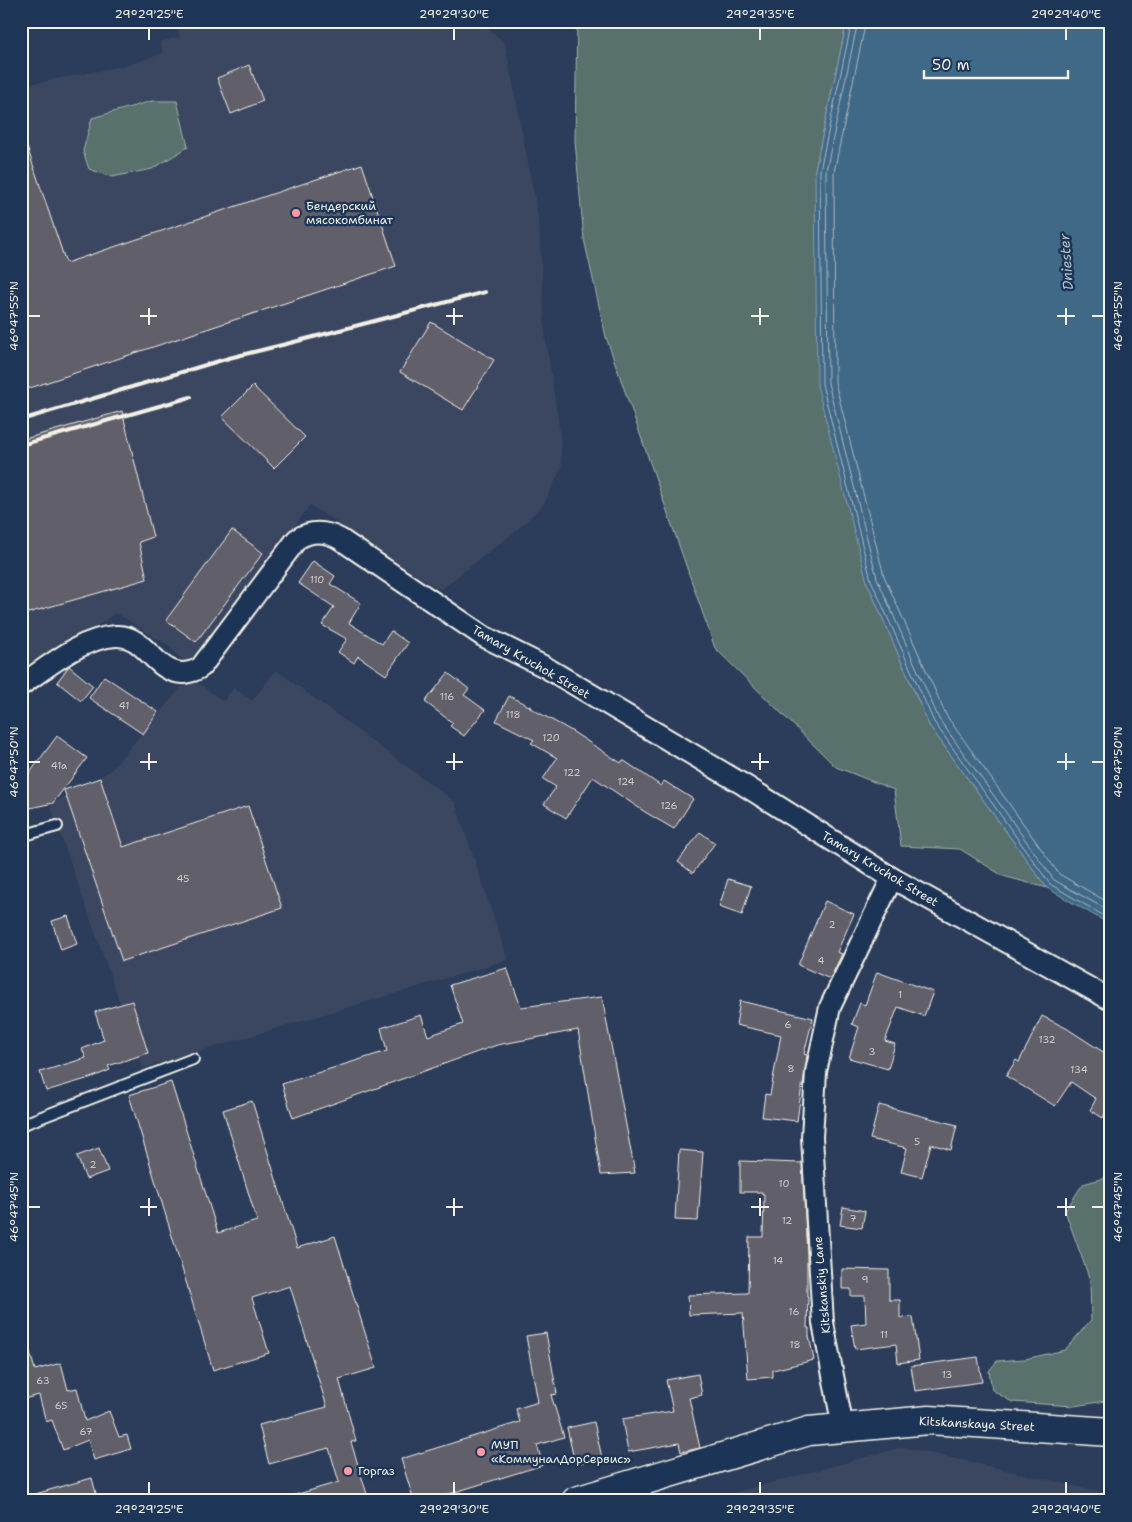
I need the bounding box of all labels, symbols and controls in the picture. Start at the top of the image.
text: 29°29'25"E [115,6,184,22]
text: 29°29'30"E [419,6,489,22]
text: 29°29'35"E [726,6,794,22]
text: 29°29'40"E [1031,6,1101,22]
scale bar [924,48,1068,80]
text: 50 m [932,55,970,75]
place label: Бендерский мясокомбинат [306,198,394,228]
marker: Бендерский мясокомбинат [290,207,302,219]
water label: Dniester [1055,233,1077,291]
text: 46°47'55"N [6,281,22,351]
text: 46°47'55"N [1110,281,1126,351]
house number: 110 [310,573,324,586]
street label: Tamary Kruchok Street [469,622,593,702]
house number: 116 [440,690,454,703]
house number: 41 [119,699,129,712]
house number: 118 [506,708,520,721]
text: 46°47'50"N [6,726,22,798]
text: 46°47'50"N [1110,726,1126,798]
house number: 120 [542,731,560,744]
house number: 41a [51,759,68,772]
house number: 122 [563,766,581,779]
house number: 124 [617,775,635,788]
house number: 126 [660,799,678,812]
street label: Tamary Kruchok Street [819,828,941,910]
house number: 45 [177,872,189,885]
house number: 2 [829,918,836,931]
house number: 4 [818,954,825,967]
house number: 1 [898,988,902,1001]
house number: 6 [785,1018,792,1031]
house number: 132 [1038,1033,1056,1046]
house number: 3 [869,1045,876,1058]
house number: 8 [788,1062,795,1075]
house number: 134 [1070,1063,1088,1076]
house number: 5 [914,1135,920,1148]
house number: 2 [90,1158,97,1171]
text: 46°47'45"N [6,1172,22,1242]
text: 46°47'45"N [1110,1172,1126,1242]
house number: 10 [779,1177,789,1190]
house number: 7 [850,1212,857,1225]
house number: 12 [782,1214,792,1227]
street label: Kitskanskiy Lane [810,1235,834,1334]
house number: 14 [773,1254,783,1267]
house number: 9 [862,1273,869,1286]
house number: 16 [789,1305,799,1318]
house number: 11 [880,1328,888,1341]
house number: 18 [789,1338,801,1351]
house number: 13 [942,1368,952,1381]
house number: 63 [36,1374,50,1387]
house number: 65 [55,1399,67,1412]
street label: Kitskanskaya Street [919,1413,1035,1435]
house number: 67 [80,1425,92,1438]
place label: МУП «КоммуналДорСервис» [491,1437,631,1467]
marker: МУП «КоммуналДорСервис» [475,1446,487,1458]
place label: Горгаз [358,1463,395,1479]
marker: Горгаз [342,1465,354,1477]
text: 29°29'25"E [115,1501,184,1517]
text: 29°29'30"E [419,1501,489,1517]
text: 29°29'35"E [726,1501,794,1517]
text: 29°29'40"E [1031,1501,1101,1517]

